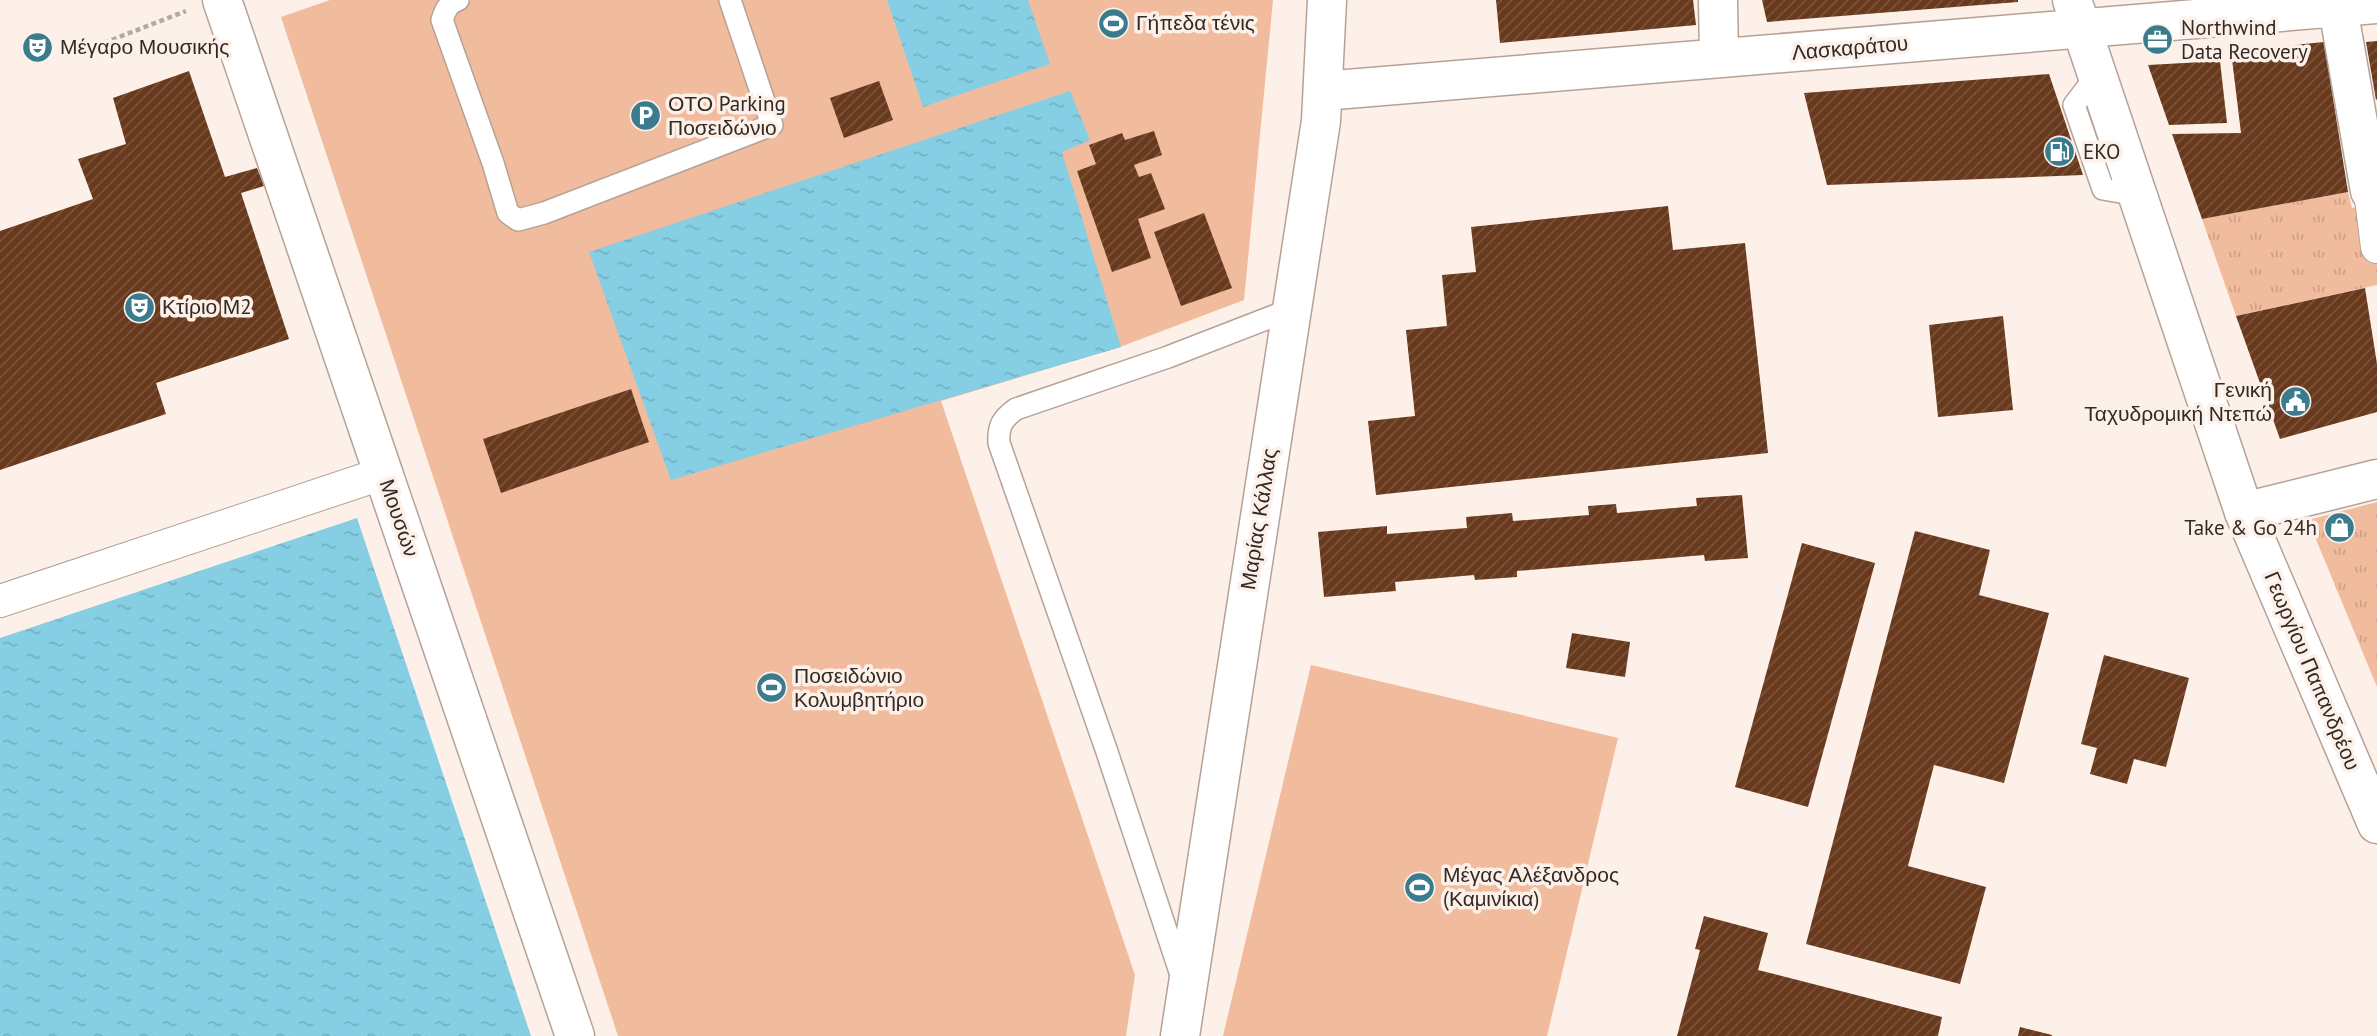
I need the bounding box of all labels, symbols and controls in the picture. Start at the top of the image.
sports icon: Γήπεδα τένις [1096,6,1130,40]
place label: Γήπεδα τένις [1136,9,1255,36]
place label: Northwind Data Recovery [2181,14,2308,65]
office icon: Northwind Data Recovery [2141,23,2175,57]
street label: Λασκαράτου [1791,29,1909,66]
theatre icon: Μέγαρο Μουσικής [20,30,54,64]
place label: Μέγαρο Μουσικής [60,33,229,60]
place label: ΟΤΟ Parking Ποσειδώνιο [668,90,786,141]
parking icon: ΟΤΟ Parking Ποσειδώνιο [628,99,662,133]
fuel station icon: EKO [2043,135,2077,169]
place label: EKO [2083,138,2120,165]
theatre icon: Κτίριο Μ2 [122,290,156,324]
place label: Κτίριο Μ2 [162,293,252,320]
place label: Γενική Ταχυδρομική Ντεπώ [2084,376,2272,427]
public building icon: Γενική Ταχυδρομική Ντεπώ [2278,385,2312,419]
street label: Μαρίας Κάλλας [1234,446,1283,592]
street label: Μουσών [374,475,425,560]
shop icon: Take & Go 24h [2323,511,2357,545]
place label: Take & Go 24h [2184,514,2317,541]
street label: Γεωργίου Παπανδρέου [2258,567,2367,774]
place label: Ποσειδώνιο Κολυμβητήριο [794,662,924,713]
sports icon: Ποσειδώνιο Κολυμβητήριο [754,671,788,705]
place label: Μέγας Αλέξανδρος (Καμινίκια) [1443,861,1619,912]
sports icon: Μέγας Αλέξανδρος (Καμινίκια) [1403,870,1437,904]

